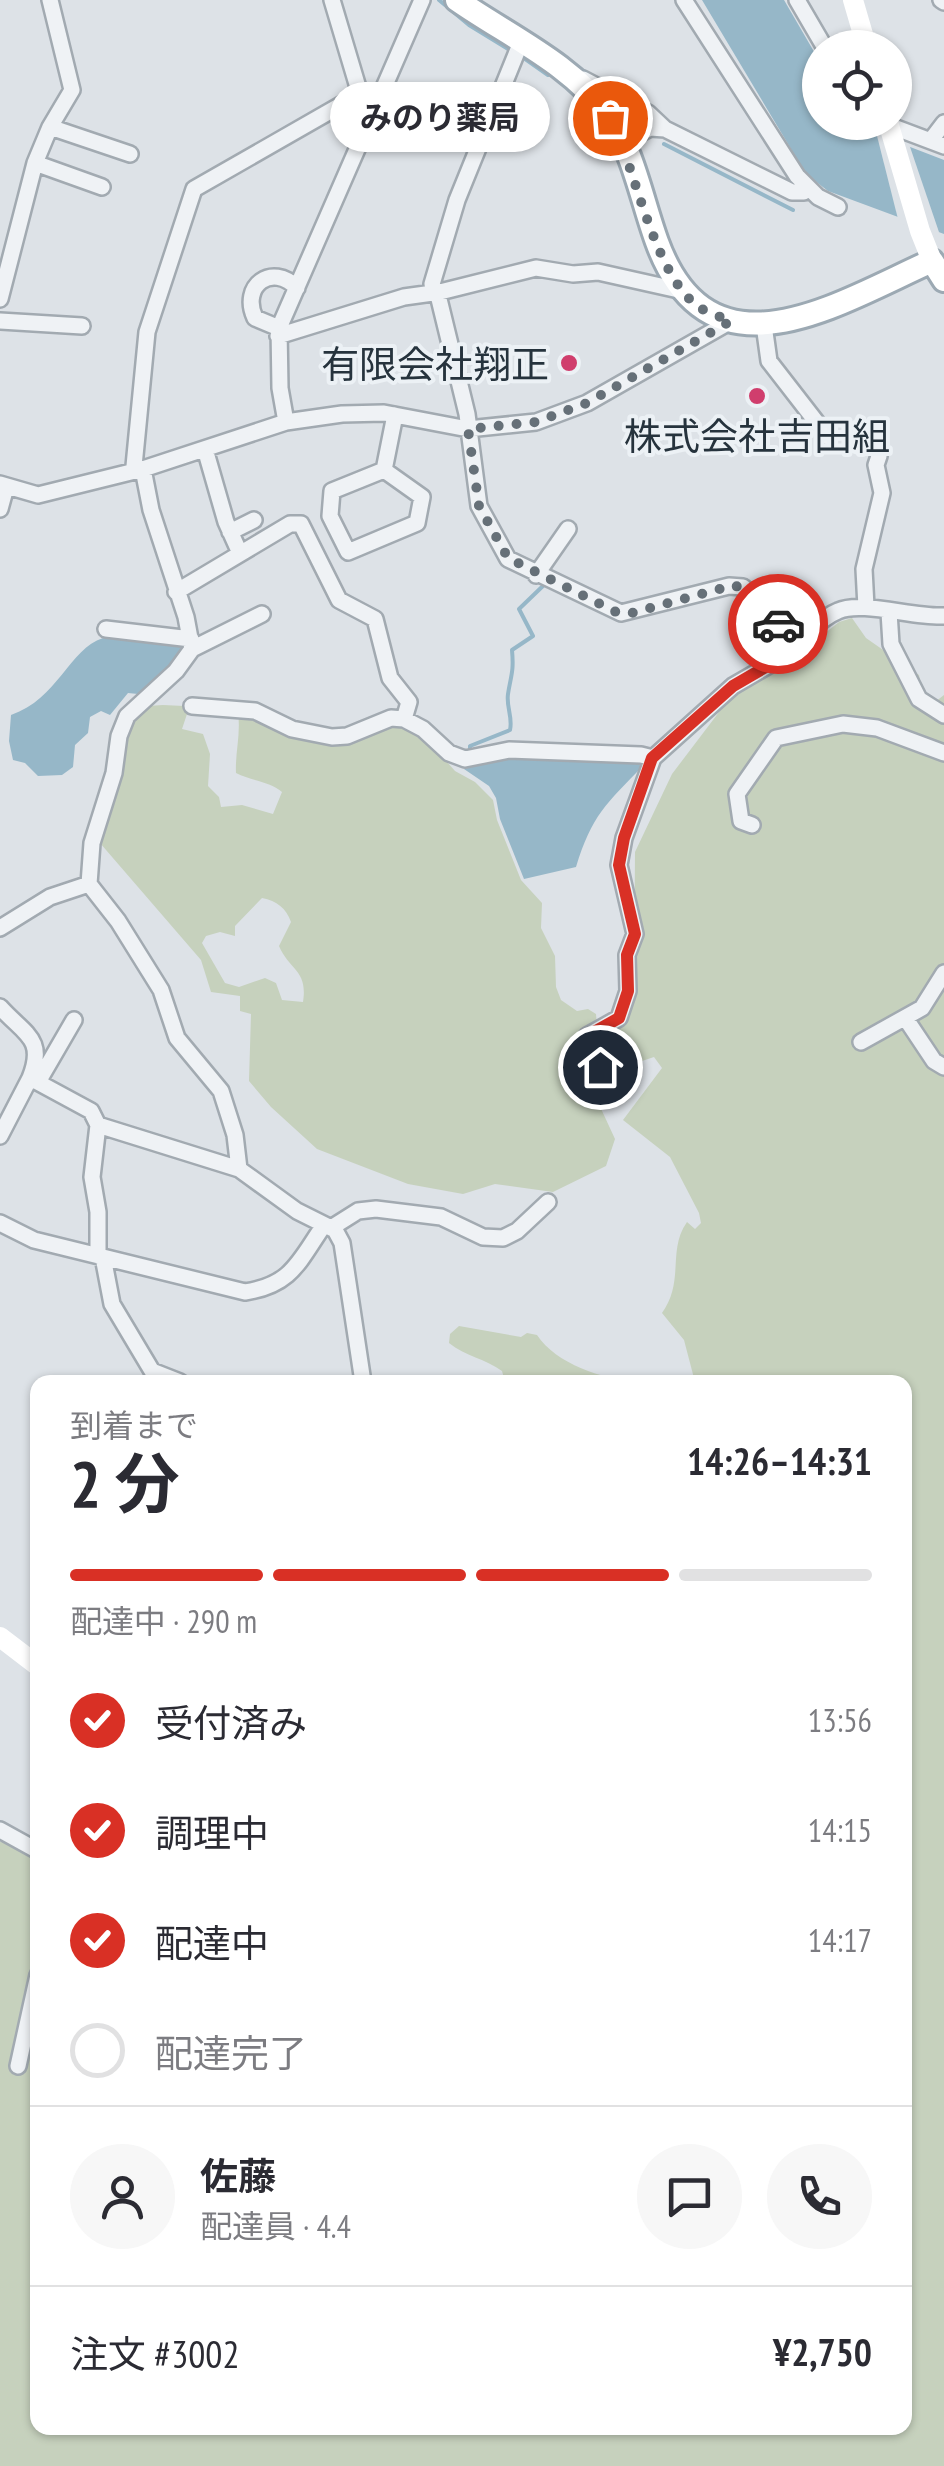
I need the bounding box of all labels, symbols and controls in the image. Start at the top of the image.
map controls [802,30,912,140]
button: locate [802,30,912,140]
pin [568,76,653,161]
callout: みのり薬局 [330,83,550,153]
icon: bag [583,91,638,146]
text: みのり薬局 [360,96,520,138]
place label: 有限会社翔正 [321,339,549,388]
marker: 有限会社翔正 [558,352,580,374]
marker: 株式会社吉田組 [746,385,768,407]
place label: 株式会社吉田組 [624,411,890,460]
courier [728,574,828,674]
icon: car [751,597,806,652]
pin [558,1025,643,1110]
icon: home [573,1040,628,1095]
text: 到着まで [70,1404,198,1446]
text: 14:26–14:31 [687,1436,872,1485]
text: 2 分 [70,1441,179,1525]
text: 配達中 · 290 m [70,1600,257,1642]
icon: check [70,1693,125,1748]
text: 受付済み [155,1698,307,1747]
text: 13:56 [808,1699,872,1741]
icon: check [70,1803,125,1858]
text: 調理中 [155,1808,269,1857]
text: 14:15 [808,1809,872,1851]
icon: check [70,1913,125,1968]
text: 配達中 [155,1918,269,1967]
text: 14:17 [808,1919,872,1961]
text: 配達完了 [155,2028,307,2077]
button: person [70,2144,175,2249]
button: chat [637,2144,742,2249]
button: phone [767,2144,872,2249]
text: 佐藤 [200,2151,276,2200]
text: 配達員 · 4.4 [200,2205,351,2247]
text: ¥2,750 [773,2327,872,2376]
text: 注文 #3002 [70,2329,240,2378]

